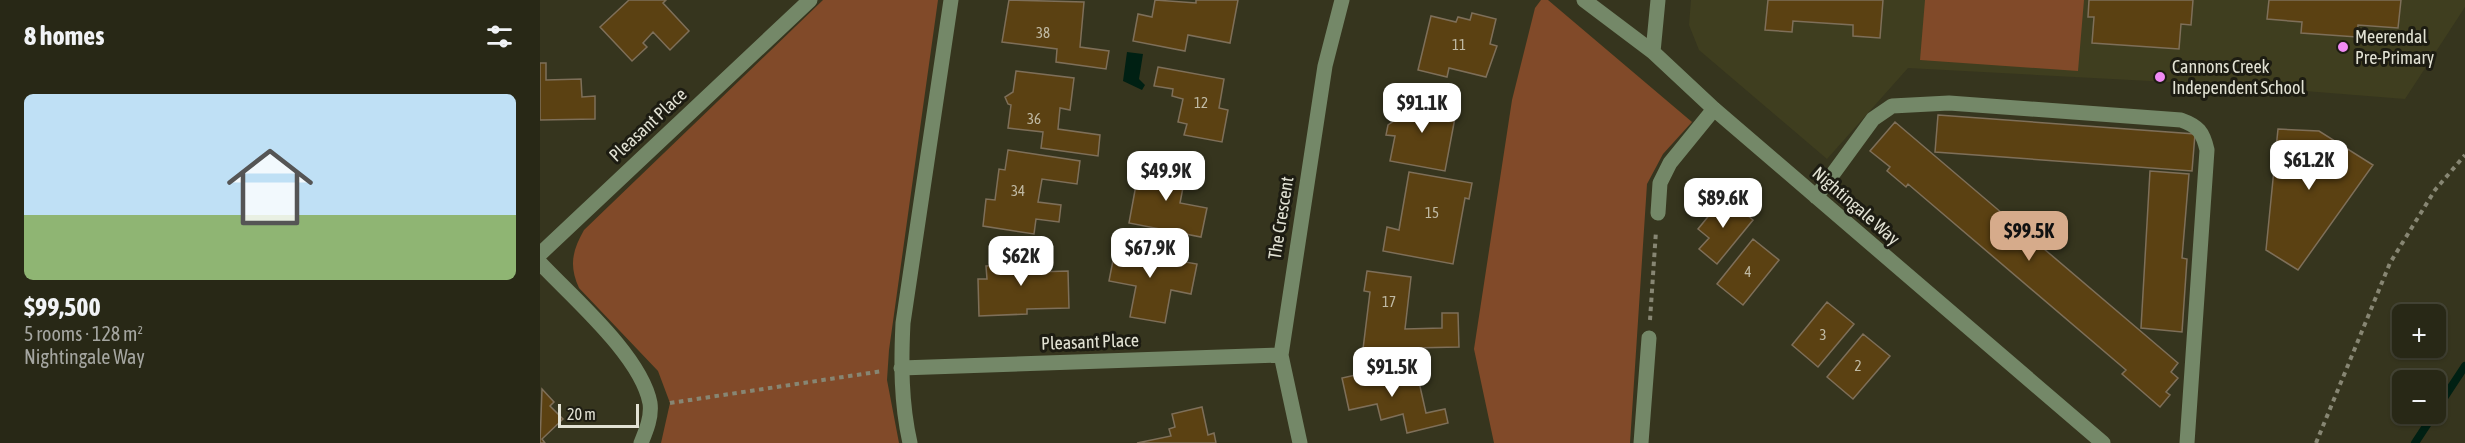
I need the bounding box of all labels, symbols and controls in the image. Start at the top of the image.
icon: filters [483,20,516,53]
text: 8 homes [24,21,104,51]
house number: 38 [1036,24,1050,41]
place label: Meerendal Pre-Primary [2355,26,2434,68]
house number: 11 [1452,36,1466,53]
marker: Meerendal Pre-Primary [2336,40,2350,54]
place label: Cannons Creek Independent School [2172,56,2305,98]
marker: Cannons Creek Independent School [2153,70,2167,84]
pin: $91.1K [1373,83,1471,134]
street label: Pleasant Place [605,84,691,166]
text: $91.1K [1397,91,1447,114]
house number: 12 [1194,94,1208,111]
house number: 36 [1027,110,1041,127]
icon: home [216,133,324,241]
pin: $61.2K [2260,140,2358,191]
text: $61.2K [2284,148,2334,171]
pin: $49.9K [1117,151,1215,202]
text: $49.9K [1141,159,1191,182]
street label: Nightingale Way [1808,162,1904,249]
street label: The Crescent [1264,175,1297,261]
pin: $89.6K [1674,178,1772,229]
house number: 34 [1011,182,1025,199]
text: $89.6K [1698,186,1748,209]
house number: 15 [1425,204,1439,221]
pin: $99.5K [1980,211,2078,262]
text: $99.5K [2004,219,2054,242]
pin: $67.9K [1101,228,1199,279]
pin: $62K [985,236,1057,287]
text: $67.9K [1125,236,1175,259]
text: $62K [1003,244,1040,267]
house number: 4 [1744,263,1752,280]
text: $99,500 [24,292,101,322]
house number: 17 [1382,293,1396,310]
map controls [2392,304,2446,424]
button: + [2392,304,2446,358]
text: 5 rooms · 128 m² [24,322,143,345]
house number: 3 [1819,326,1827,343]
street label: Pleasant Place [1041,329,1139,354]
text: Nightingale Way [24,345,145,368]
pin: $91.5K [1343,347,1441,398]
text: $91.5K [1367,355,1417,378]
house number: 2 [1854,357,1862,374]
button: − [2392,370,2446,424]
scale bar [558,401,639,428]
text: 20 m [567,405,596,423]

